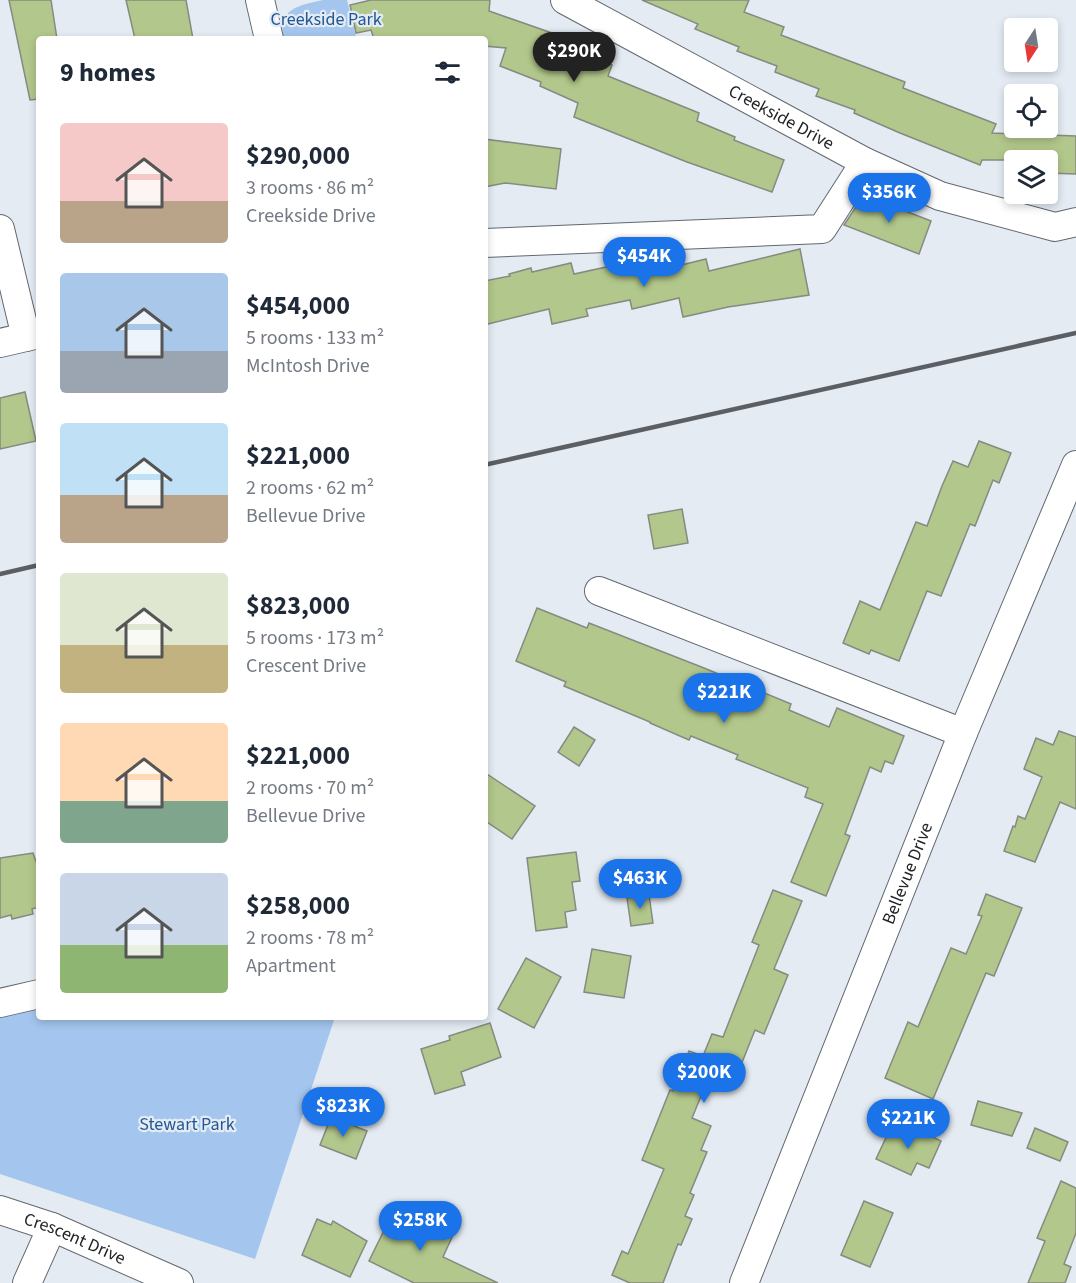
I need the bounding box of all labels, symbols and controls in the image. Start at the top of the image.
park label: Creekside Park [270,7,382,32]
north arrow [1004,18,1058,72]
map controls [1004,18,1058,204]
pin: $290K [532,32,616,83]
text: $290K [547,37,601,65]
text: 9 homes [60,54,155,91]
icon: filters [431,56,464,89]
street label: Creekside Drive [724,79,839,156]
button: locate [1004,84,1058,138]
text: $290,000 [246,137,350,174]
icon: home [108,147,180,219]
button: layers [1004,150,1058,204]
pin: $356K [847,173,931,224]
text: 3 rooms · 86 m² [246,174,374,202]
text: $356K [862,178,916,206]
text: Creekside Drive [246,202,376,230]
pin: $454K [602,237,686,288]
text: $454K [617,242,671,270]
text: $454,000 [246,287,350,324]
icon: home [108,297,180,369]
text: 5 rooms · 133 m² [246,324,384,352]
text: McIntosh Drive [246,352,370,380]
text: $221,000 [246,437,350,474]
icon: home [108,447,180,519]
text: 2 rooms · 62 m² [246,474,374,502]
text: Bellevue Drive [246,502,365,530]
text: $823,000 [246,587,350,624]
icon: home [108,597,180,669]
text: 5 rooms · 173 m² [246,624,384,652]
text: Crescent Drive [246,652,366,680]
pin: $221K [682,673,766,724]
text: $221K [697,678,751,706]
text: $221,000 [246,737,350,774]
icon: home [108,747,180,819]
text: 2 rooms · 70 m² [246,774,374,802]
text: Bellevue Drive [246,802,365,830]
street label: Bellevue Drive [876,819,939,928]
pin: $463K [598,859,682,910]
text: $463K [613,864,667,892]
text: $258,000 [246,887,350,924]
icon: home [108,897,180,969]
text: 2 rooms · 78 m² [246,924,374,952]
text: Apartment [246,952,336,980]
pin: $200K [662,1053,746,1104]
text: $200K [677,1058,731,1086]
pin: $823K [301,1087,385,1138]
text: $823K [316,1092,370,1120]
pin: $221K [866,1099,950,1150]
text: $221K [881,1104,935,1132]
park label: Stewart Park [139,1112,235,1137]
pin: $258K [378,1201,462,1252]
text: $258K [393,1206,447,1234]
street label: Crescent Drive [21,1207,130,1271]

